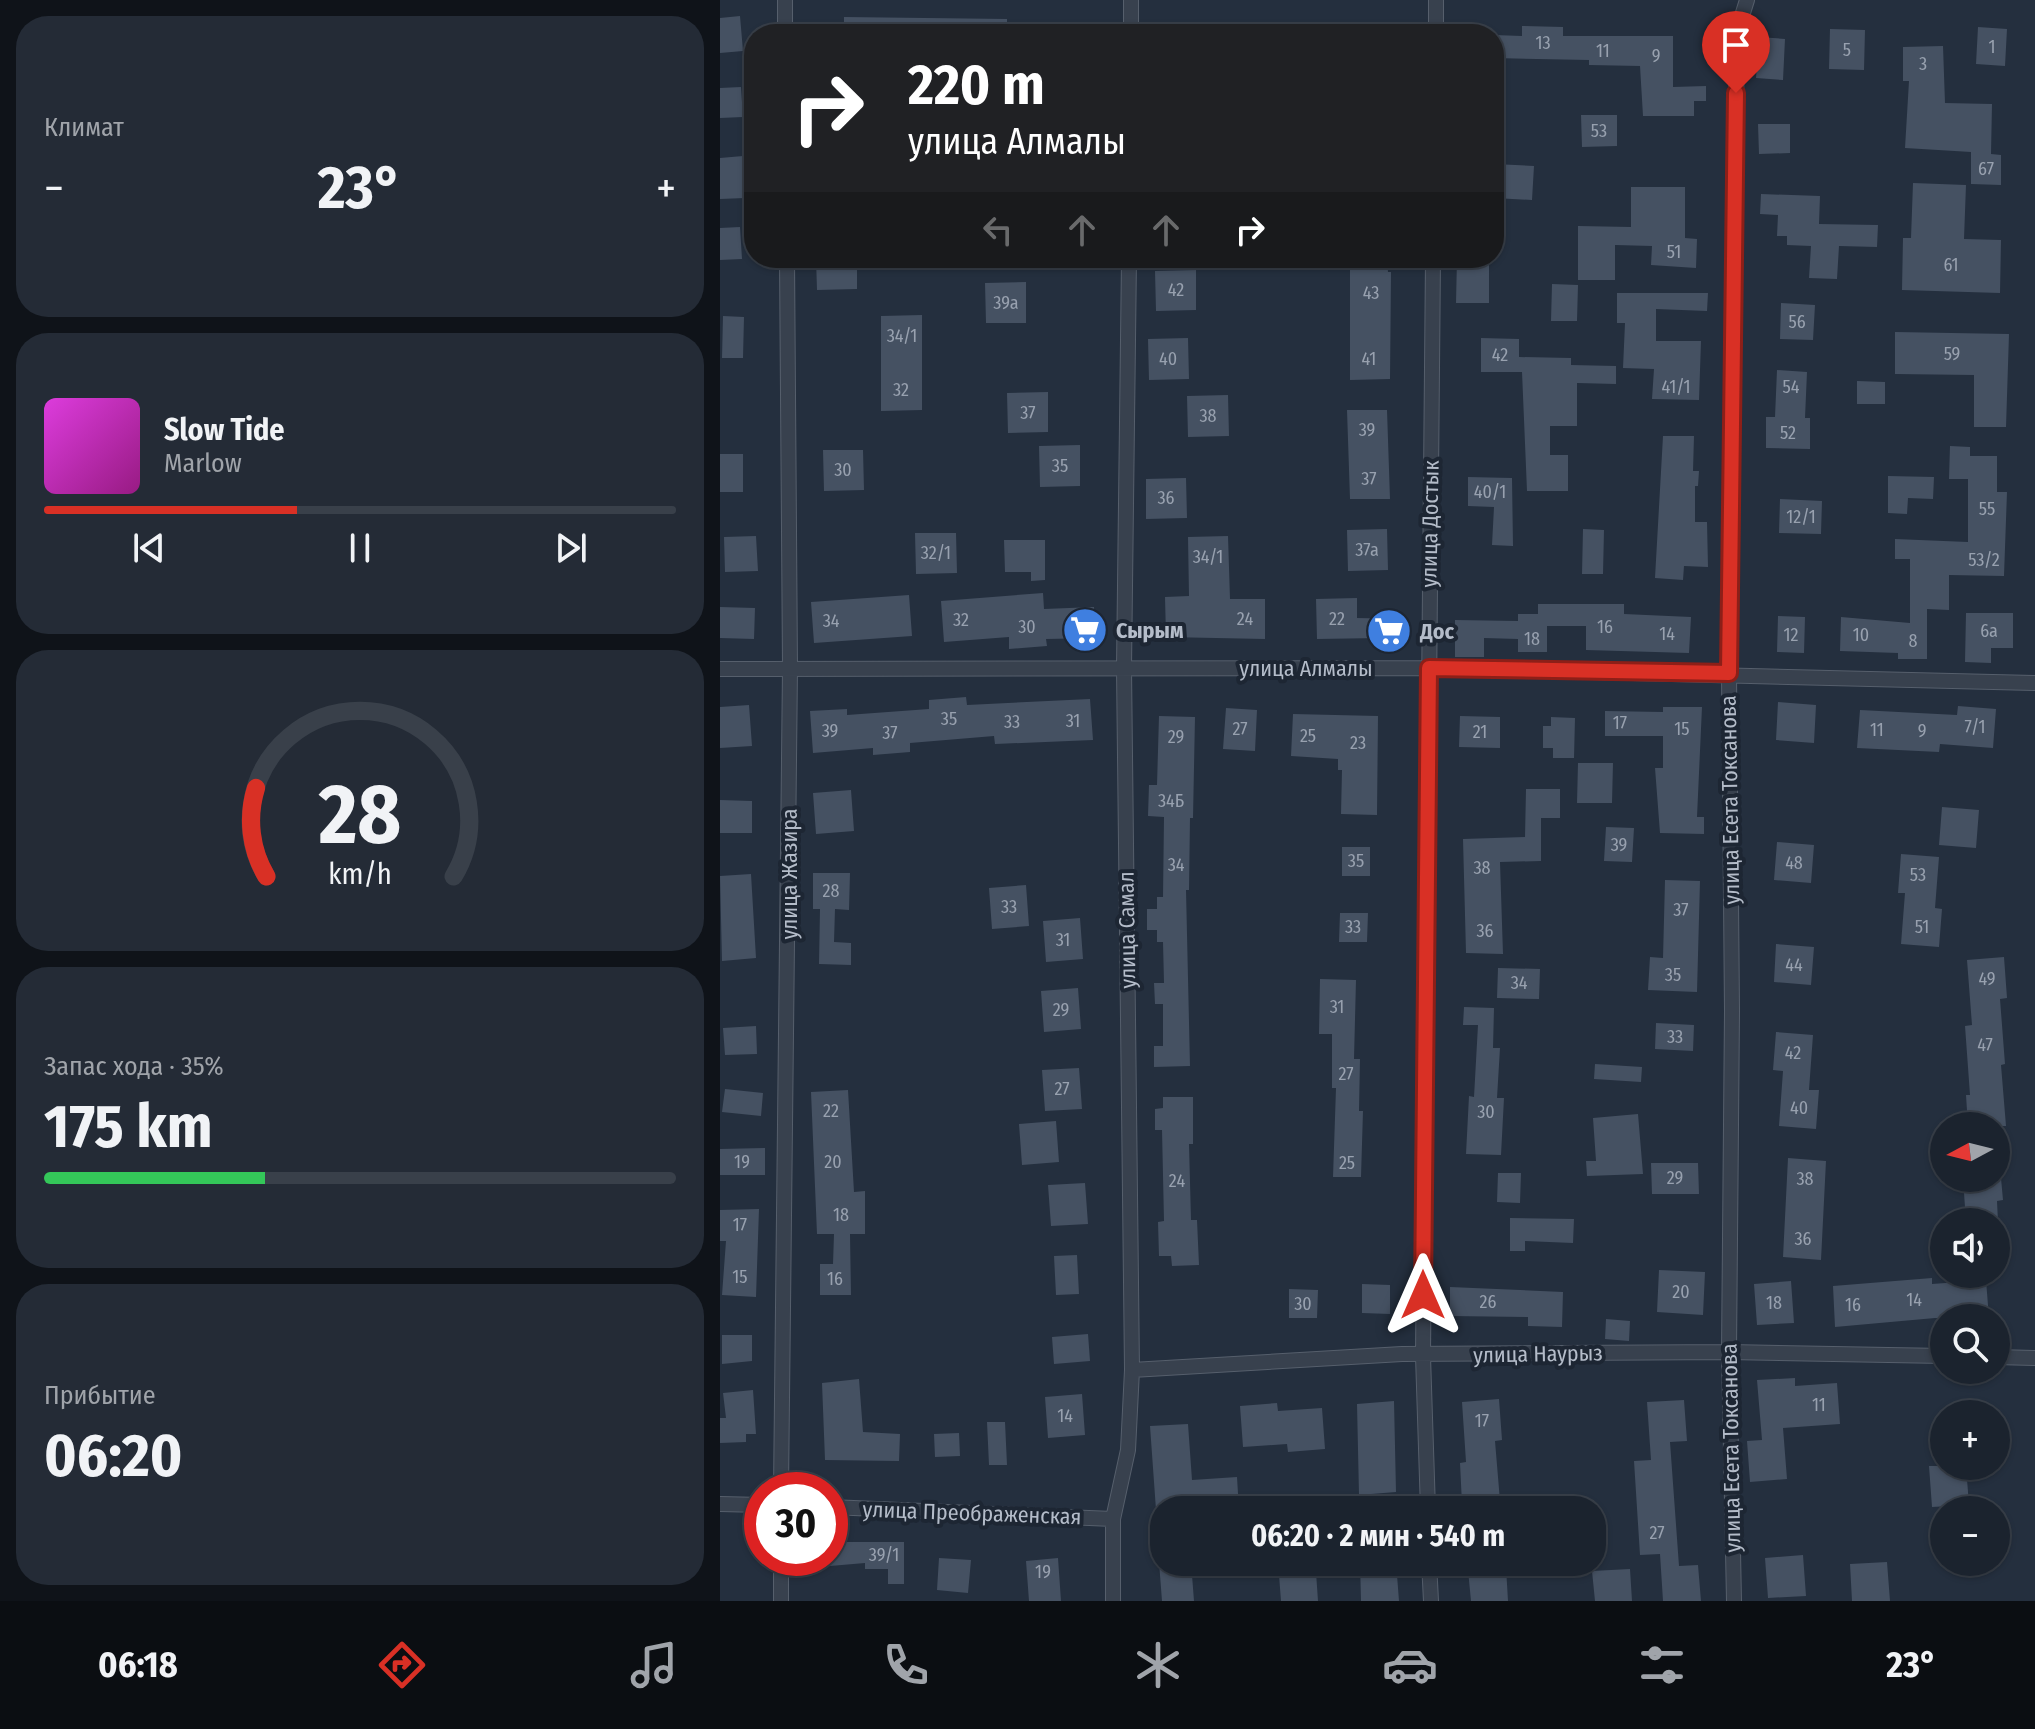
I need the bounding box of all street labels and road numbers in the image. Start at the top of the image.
street label: улица Достык [1415,459,1445,588]
street label: улица Алмалы [1239,655,1373,682]
street label: улица Есета Токсанова [1715,695,1745,905]
street label: улица Жазира [776,808,803,940]
street label: улица Самал [1112,871,1142,989]
street label: улица Наурыз [1473,1339,1603,1369]
street label: улица Есета Токсанова [1716,1343,1746,1553]
street label: улица Преображенская [862,1496,1082,1530]

